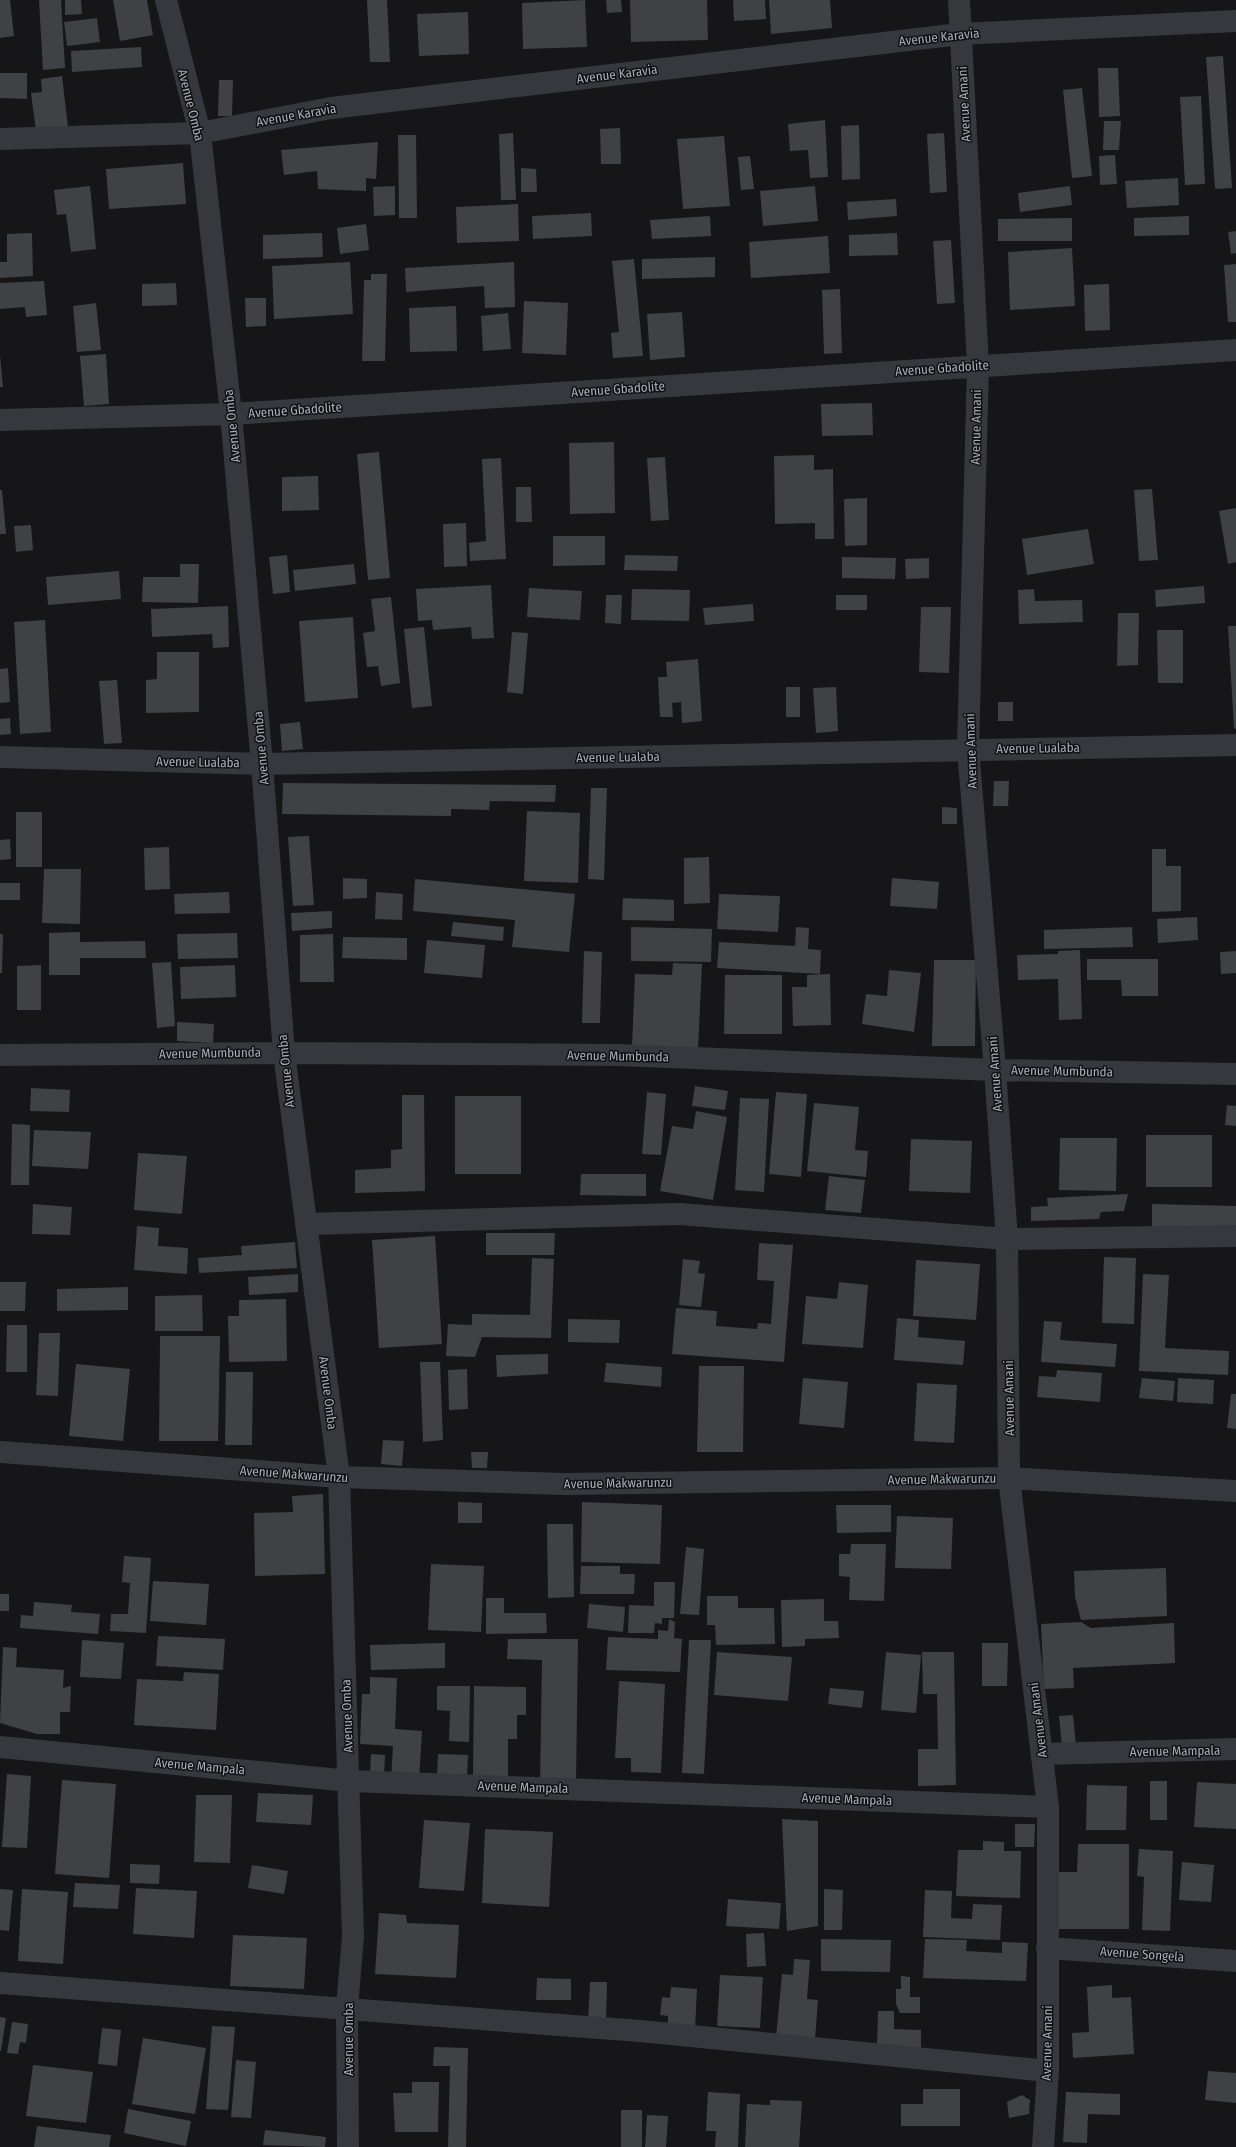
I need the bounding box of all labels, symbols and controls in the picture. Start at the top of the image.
street label: Avenue Karavia [898,25,980,49]
street label: Avenue Karavia [576,62,658,86]
street label: Avenue Amani [955,66,973,142]
street label: Avenue Omba [175,68,207,142]
street label: Avenue Karavia [255,101,337,129]
street label: Avenue Gbadolite [895,357,989,379]
street label: Avenue Gbadolite [571,378,665,400]
street label: Avenue Omba [221,389,243,463]
street label: Avenue Amani [968,389,984,465]
street label: Avenue Gbadolite [248,399,342,421]
street label: Avenue Omba [250,711,272,785]
street label: Avenue Amani [962,713,980,789]
street label: Avenue Lualaba [996,740,1080,756]
street label: Avenue Lualaba [576,749,660,765]
street label: Avenue Lualaba [156,754,240,770]
street label: Avenue Omba [275,1034,297,1108]
street label: Avenue Amani [985,1036,1005,1112]
street label: Avenue Mumbunda [159,1045,261,1061]
street label: Avenue Mumbunda [567,1048,669,1064]
street label: Avenue Mumbunda [1011,1063,1113,1079]
street label: Avenue Omba [316,1356,340,1430]
street label: Avenue Amani [1001,1360,1017,1436]
street label: Avenue Makwarunzu [239,1463,349,1485]
street label: Avenue Makwarunzu [888,1471,996,1487]
street label: Avenue Makwarunzu [564,1475,672,1491]
street label: Avenue Omba [338,1679,356,1753]
street label: Avenue Amani [1026,1682,1050,1758]
street label: Avenue Mampala [1130,1743,1220,1759]
street label: Avenue Mampala [154,1755,246,1777]
street label: Avenue Mampala [478,1778,568,1796]
street label: Avenue Mampala [802,1790,892,1808]
street label: Avenue Songela [1099,1944,1185,1964]
street label: Avenue Omba [341,2002,356,2076]
street label: Avenue Amani [1039,2005,1055,2081]

